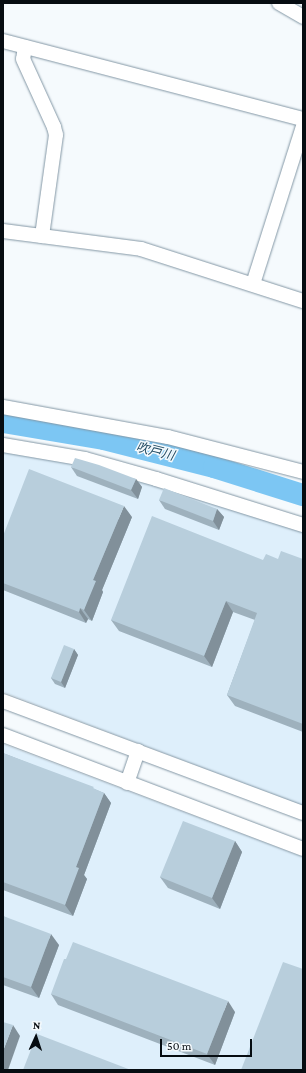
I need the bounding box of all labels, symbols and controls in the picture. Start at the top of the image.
water label: 吹戸川 [134,440,176,464]
north arrow [16,1017,56,1057]
text: N [33,1019,41,1031]
scale bar [162,1031,254,1057]
text: 50 m [167,1039,191,1053]

